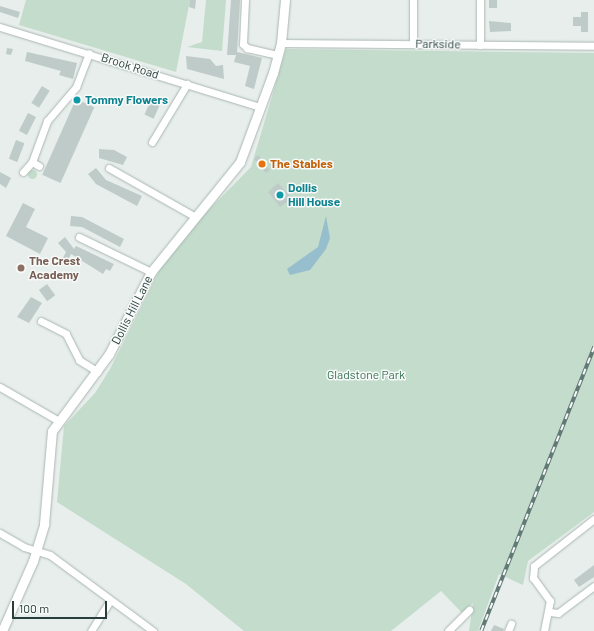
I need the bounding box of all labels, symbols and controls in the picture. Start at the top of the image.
street label: Parkside [415,36,461,52]
street label: Brook Road [99,50,161,82]
place label: Tommy Flowers [85,93,168,107]
marker: Tommy Flowers [72,95,82,105]
place label: The Stables [270,157,333,171]
marker: The Stables [257,159,267,169]
place label: Dollis Hill House [288,181,340,209]
marker: Dollis Hill House [275,190,285,200]
place label: The Crest Academy [29,254,80,282]
marker: The Crest Academy [16,263,26,273]
street label: Dollis Hill Lane [109,273,155,347]
park label: Gladstone Park [327,368,405,382]
scale bar [14,593,109,619]
text: 100 m [19,601,49,615]

